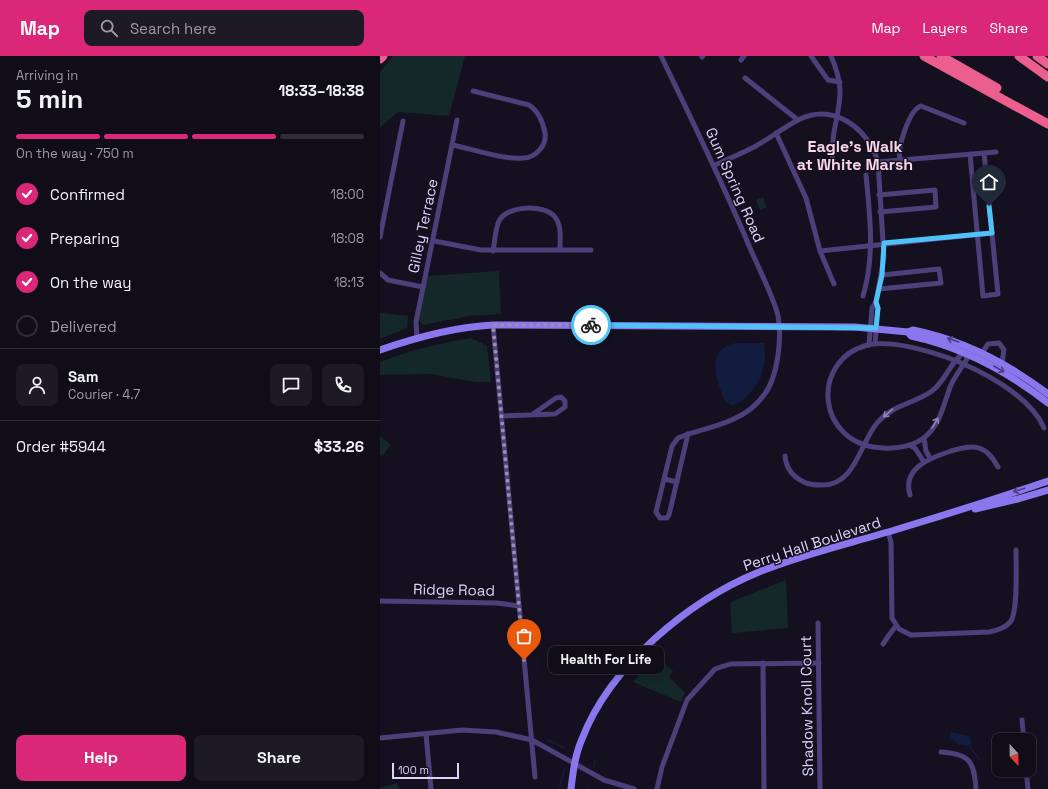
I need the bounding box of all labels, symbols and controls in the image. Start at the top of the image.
search box [84,10,364,46]
text: Map [20,16,60,41]
icon: search [98,17,120,39]
text: Search here [130,19,216,38]
text: Map [871,19,901,37]
text: Layers [923,19,967,37]
text: Share [989,19,1028,37]
text: Arriving in [16,67,78,84]
text: 18:33–18:38 [278,81,364,100]
text: 5 min [16,82,83,116]
street label: Gum Spring Road [702,125,769,245]
district label: Eagle's Walk at White Marsh [797,136,913,175]
text: On the way · 750 m [16,145,134,162]
pin [972,165,1006,206]
icon: home [978,171,1000,193]
street label: Gilley Terrace [403,177,442,275]
icon: check [16,183,38,205]
text: Confirmed [50,185,125,204]
text: 18:00 [331,186,364,203]
icon: check [16,227,38,249]
text: Preparing [50,229,120,248]
text: 18:08 [331,230,364,247]
icon: check [16,271,38,293]
text: On the way [50,273,131,292]
text: 18:13 [334,274,364,291]
courier [571,305,611,345]
icon: bike [580,314,602,336]
text: Delivered [50,317,117,336]
one-way arrow [947,336,959,344]
button: person [16,364,58,406]
button: chat [270,364,312,406]
button: phone [322,364,364,406]
one-way arrow [993,366,1005,374]
text: Sam [68,367,99,386]
text: Courier · 4.7 [68,386,140,403]
one-way arrow [883,409,893,418]
one-way arrow [932,417,940,429]
text: Order #5944 [16,437,106,456]
text: $33.26 [314,437,364,456]
one-way arrow [1013,487,1026,494]
street label: Perry Hall Boulevard [741,512,883,575]
street label: Ridge Road [413,579,495,600]
pin [507,619,541,660]
icon: bag [513,625,535,647]
street label: Shadow Knoll Court [796,635,817,777]
callout: Health For Life [548,646,664,674]
text: Health For Life [560,651,652,668]
north arrow [992,733,1036,777]
map controls [992,733,1036,777]
button: Help [16,735,186,781]
button: Share [194,735,364,781]
scale bar [392,761,459,780]
text: 100 m [398,763,429,777]

